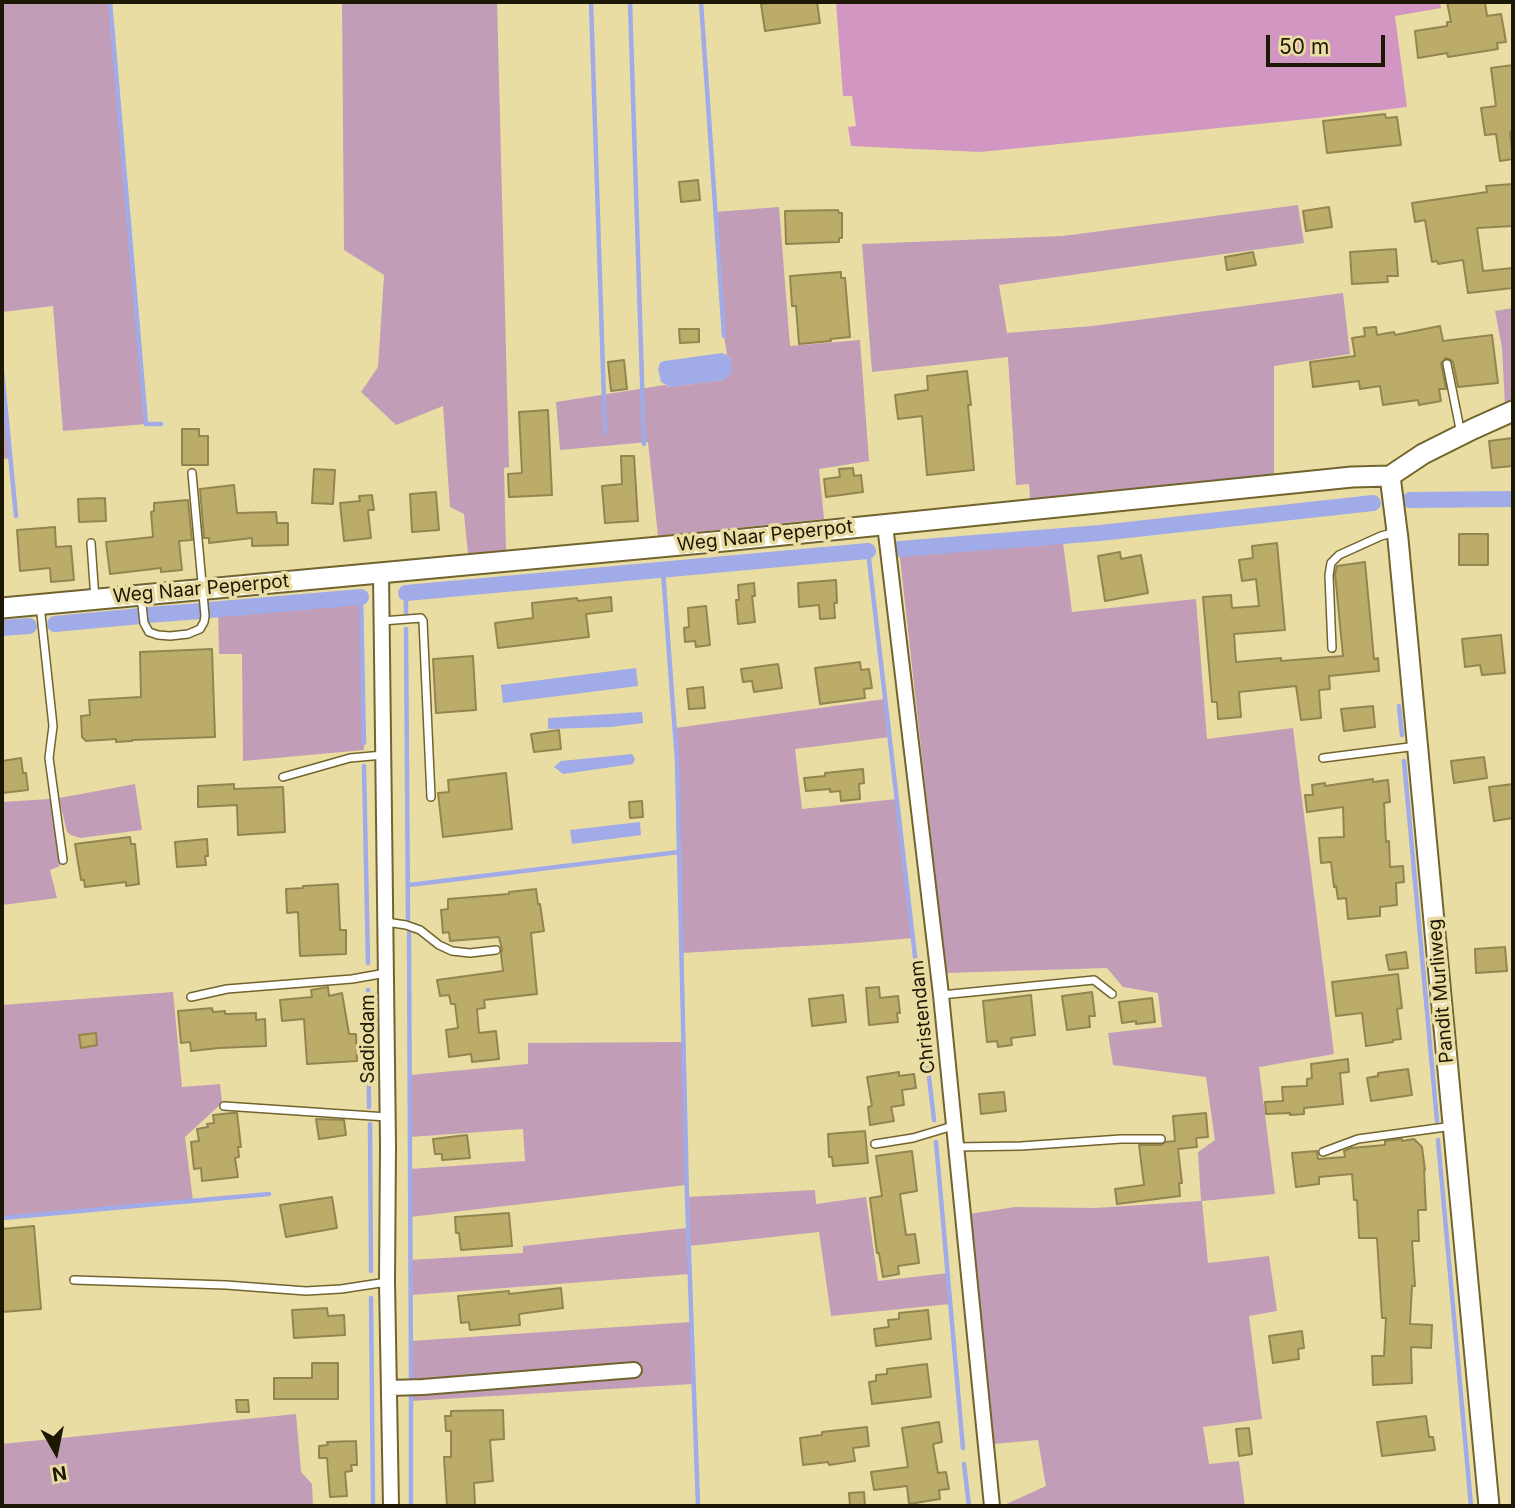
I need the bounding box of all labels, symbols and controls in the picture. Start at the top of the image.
scale bar [1270,21,1389,65]
text: 50 m [1279,34,1329,59]
street label: Weg Naar Peperpot [676,515,854,557]
street label: Weg Naar Peperpot [112,570,290,608]
street label: Pandit Murliweg [1423,918,1459,1064]
street label: Christendam [906,959,940,1075]
street label: Sadiodam [357,994,379,1084]
north arrow [21,1417,91,1487]
text: N [50,1461,68,1486]

